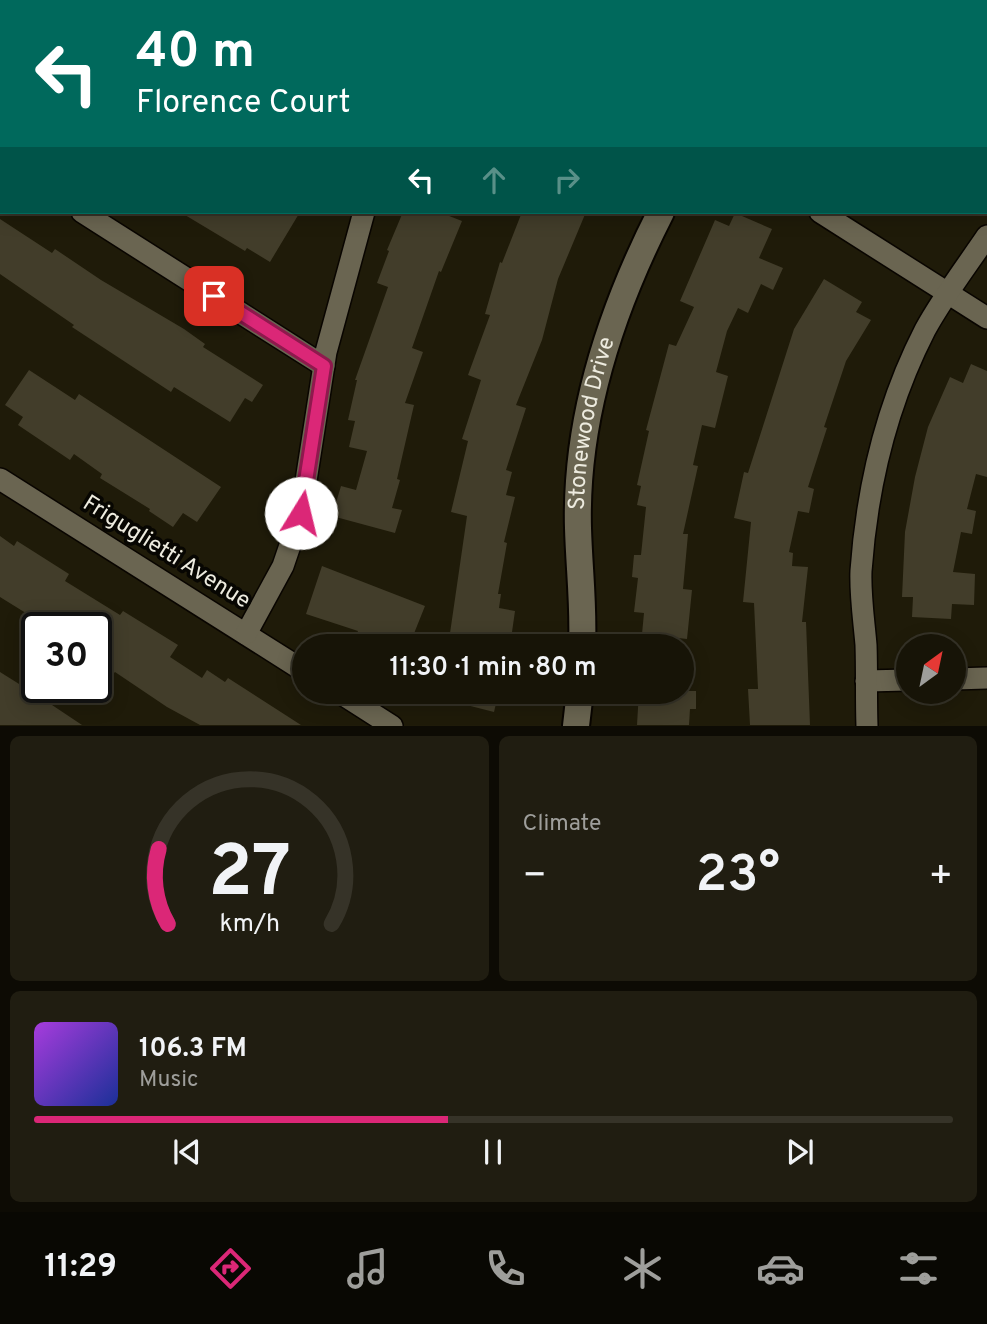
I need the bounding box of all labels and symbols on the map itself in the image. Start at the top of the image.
pin [184,266,244,326]
street label: Stonewood Drive [563,333,622,510]
position arrow [264,476,338,550]
street label: Friguglietti Avenue [77,490,255,616]
speed limit sign: 30 [21,612,112,703]
north arrow [896,634,966,704]

